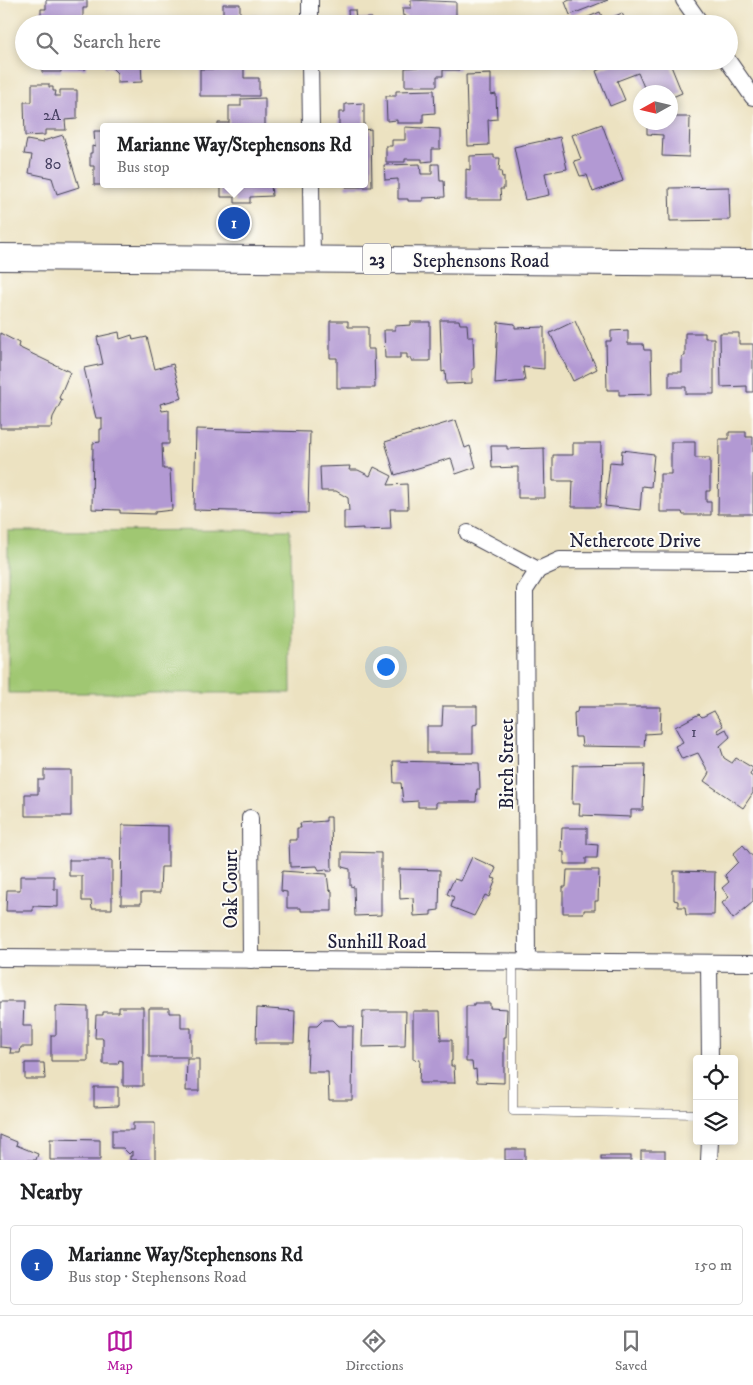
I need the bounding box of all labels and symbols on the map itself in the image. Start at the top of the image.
north arrow [633,85,678,130]
house number: 2A [43,105,62,125]
house number: 80 [45,154,61,174]
pin: 1 [218,204,250,242]
road number: 23 [363,243,391,274]
street label: Stephensons Road [413,250,550,273]
street label: Nethercote Drive [569,530,701,553]
your location [373,654,399,680]
street label: Birch Street [496,719,519,810]
house number: 1 [691,722,697,742]
street label: Oak Court [220,849,243,929]
street label: Sunhill Road [328,931,427,954]

